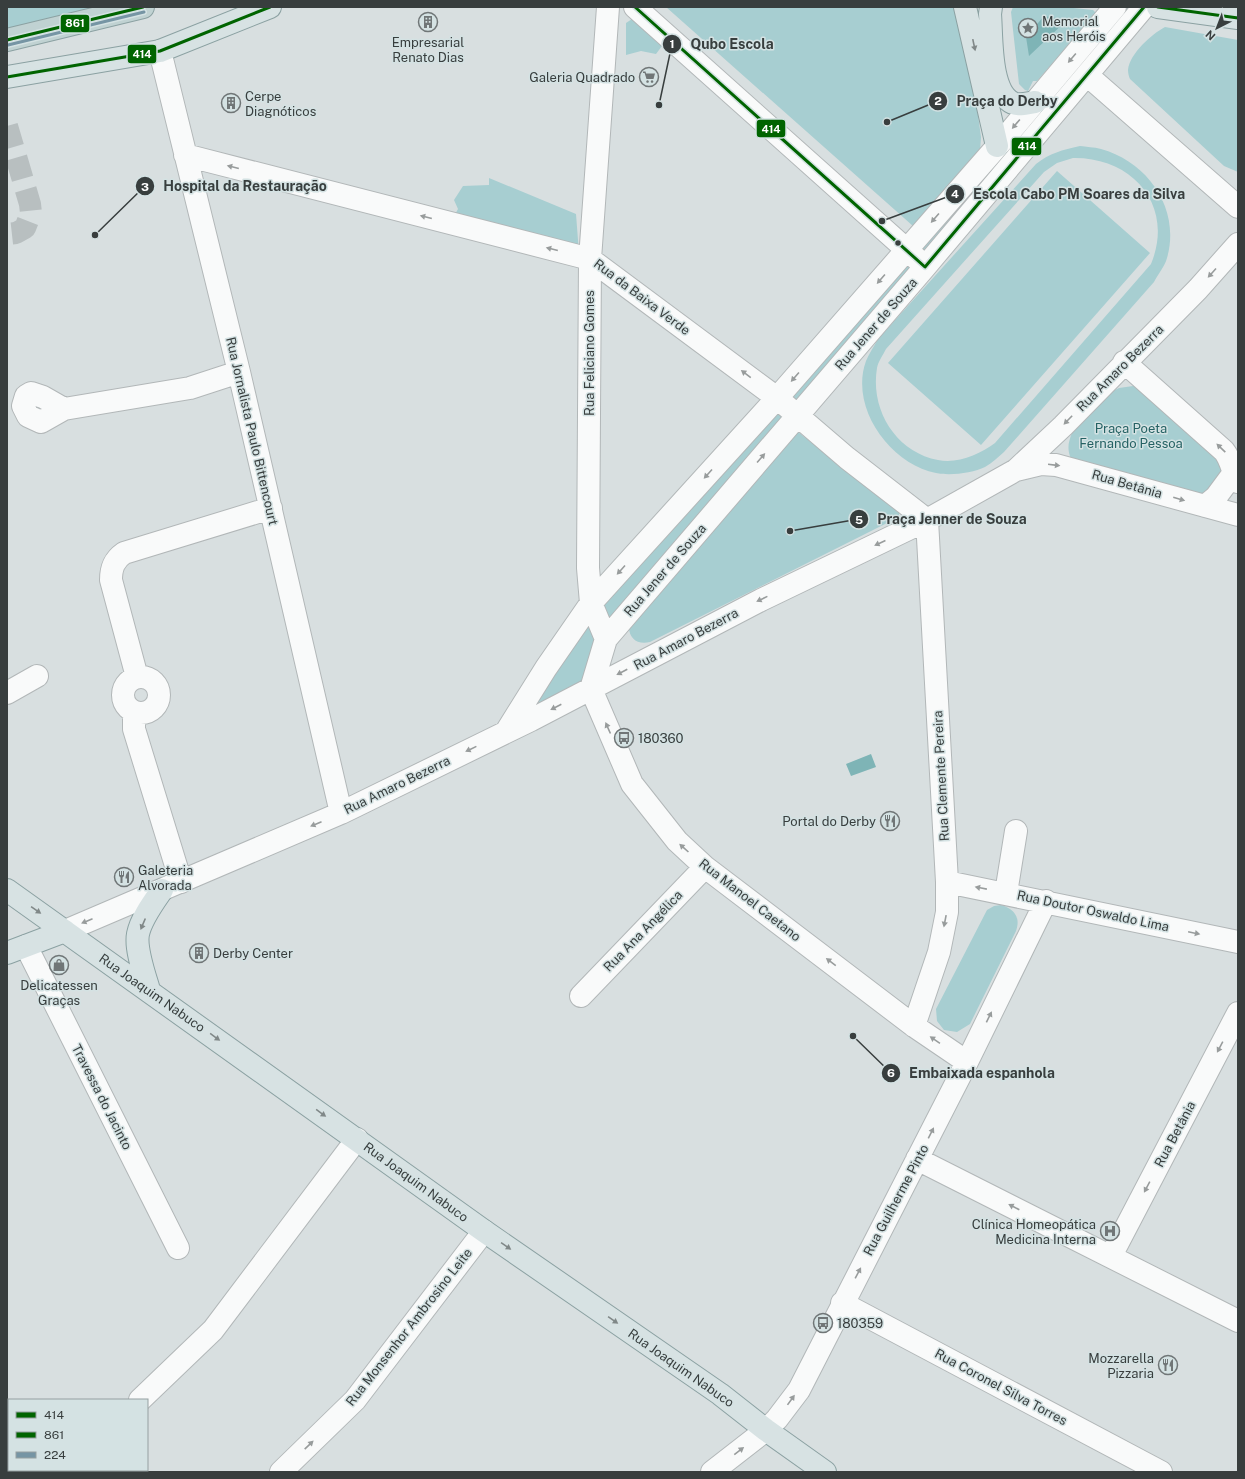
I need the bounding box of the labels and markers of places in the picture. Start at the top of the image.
building icon: Empresarial Renato Dias [417,11,439,33]
place label: Memorial aos Heróis [1042,14,1106,44]
place icon: Memorial aos Heróis [1017,17,1039,39]
callout: Qubo Escola [662,31,782,57]
place label: Empresarial Renato Dias [392,35,464,65]
supermarket icon: Galeria Quadrado [638,66,660,88]
place label: Galeria Quadrado [529,70,635,85]
callout: Praça do Derby [928,88,1065,114]
place label: Cerpe Diagnóticos [245,89,316,119]
building icon: Cerpe Diagnóticos [220,92,242,114]
callout: Hospital da Restauração [135,173,334,199]
callout: Escola Cabo PM Soares da Silva [945,181,1193,207]
unlabelled marker [893,238,903,248]
callout: Praça Jenner de Souza [849,506,1035,532]
bus stop icon: 180360 [613,727,635,749]
place label: 180360 [638,731,684,746]
restaurant icon: Portal do Derby [879,810,901,832]
place label: Portal do Derby [782,814,876,829]
place label: Galeteria Alvorada [138,863,193,893]
restaurant icon: Galeteria Alvorada [113,866,135,888]
building icon: Derby Center [188,942,210,964]
place label: Derby Center [213,946,293,961]
shop icon: Delicatessen Graças [48,954,70,976]
place label: Delicatessen Graças [20,978,98,1008]
callout: Embaixada espanhola [881,1060,1063,1086]
place label: Clínica Homeopática Medicina Interna [972,1217,1096,1247]
hospital icon: Clínica Homeopática Medicina Interna [1099,1220,1121,1242]
bus stop icon: 180359 [812,1312,834,1334]
place label: 180359 [837,1316,883,1331]
place label: Mozzarella Pizzaria [1088,1351,1154,1381]
restaurant icon: Mozzarella Pizzaria [1157,1354,1179,1376]

